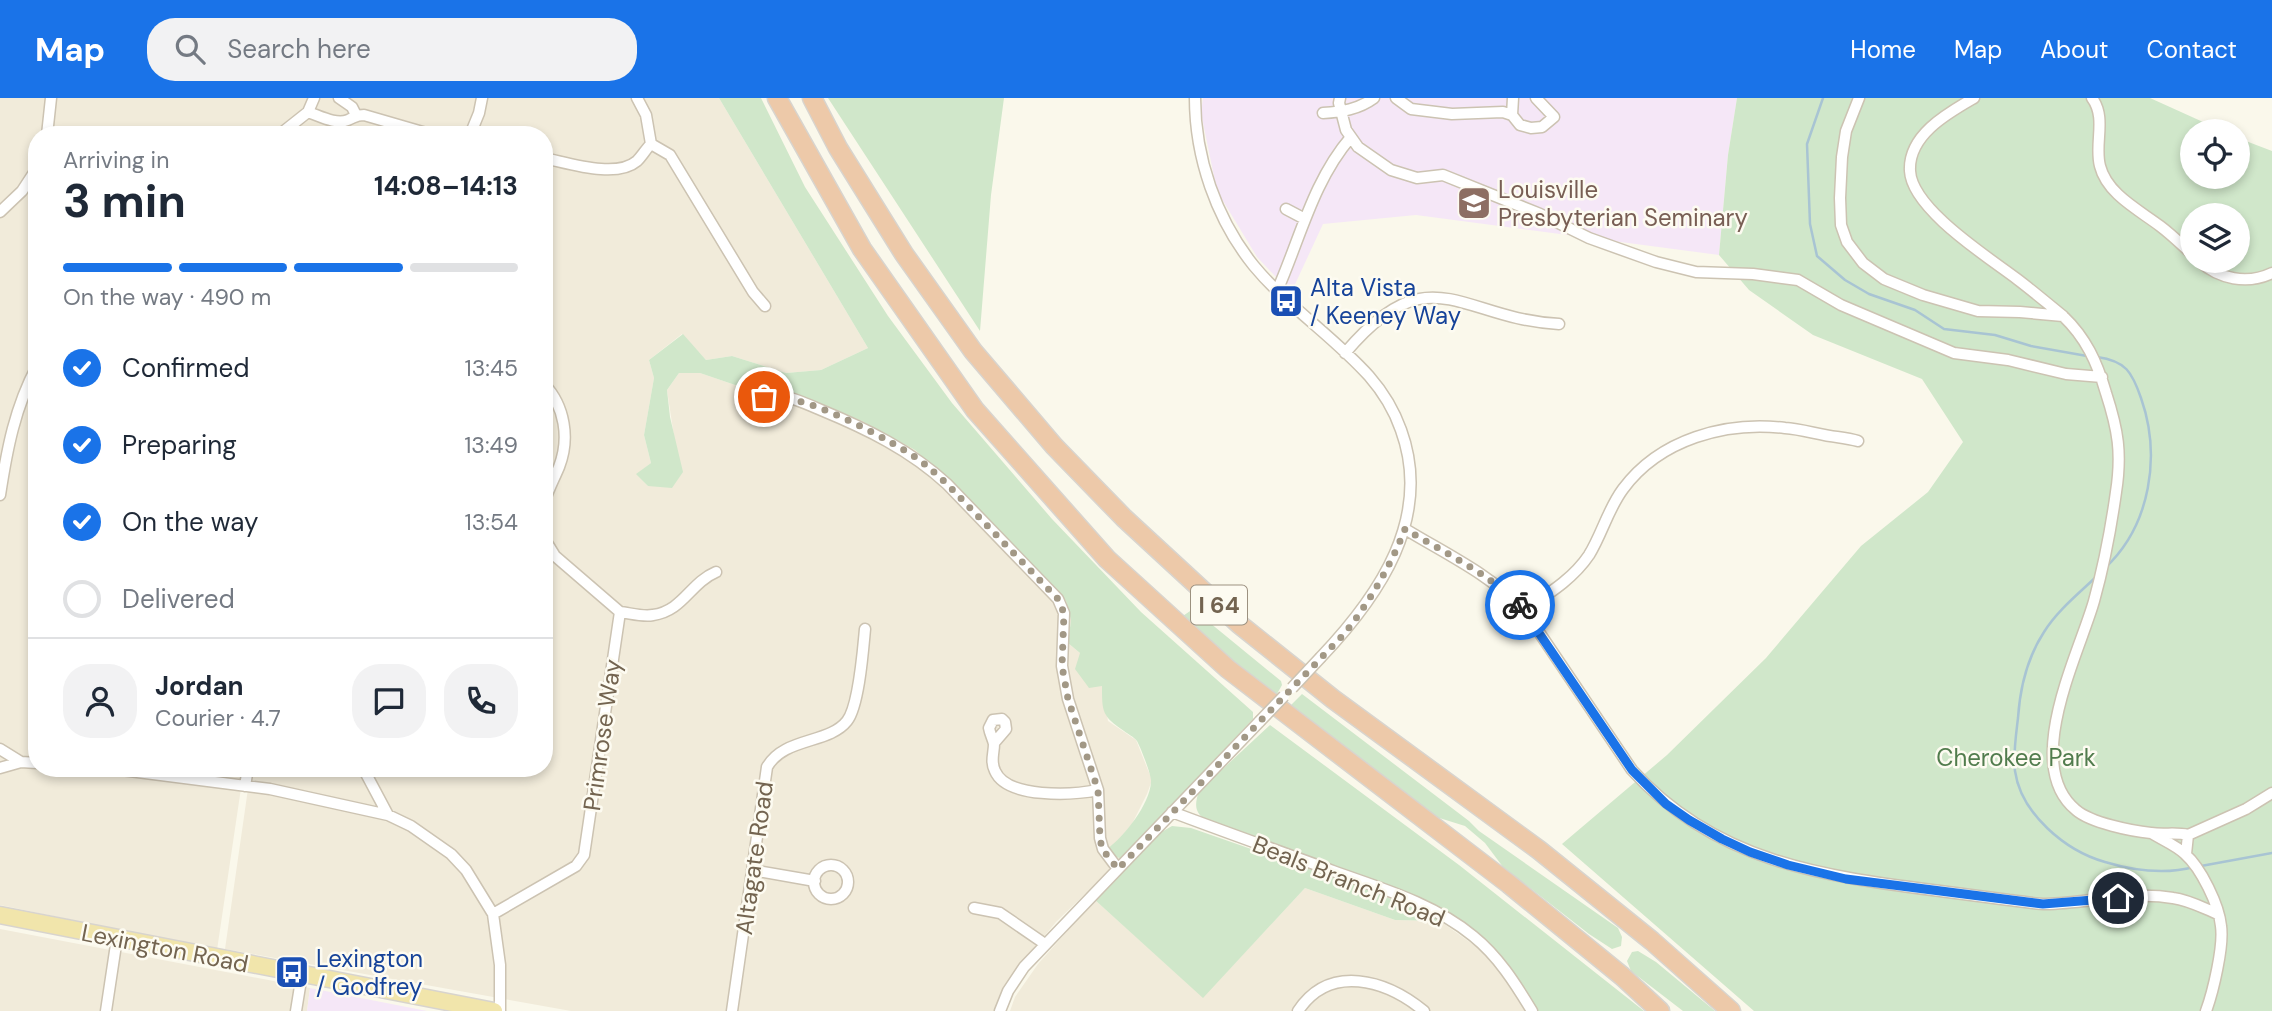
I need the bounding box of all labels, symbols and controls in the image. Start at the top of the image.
search box [147,18,637,81]
text: Map [35,28,105,71]
icon: search [171,30,209,68]
text: Search here [227,32,371,66]
text: Home [1850,34,1916,65]
text: Map [1954,34,2002,65]
text: About [2040,34,2109,65]
text: Contact [2147,34,2237,65]
map controls [2180,119,2250,273]
button: locate [2180,119,2250,189]
text: Arriving in [63,145,169,175]
text: 14:08–14:13 [374,169,518,203]
text: 3 min [63,171,186,231]
place label: Louisville Presbyterian Seminary [1498,174,1748,233]
school or university icon: Louisville Presbyterian Seminary [1455,184,1493,222]
button: layers [2180,203,2250,273]
place label: Alta Vista / Keeney Way [1310,272,1461,331]
text: On the way · 490 m [63,282,271,312]
bus stop icon: Alta Vista / Keeney Way [1267,282,1305,320]
icon: check [63,349,101,387]
text: Confirmed [122,351,249,385]
text: 13:45 [465,353,518,383]
pin [734,367,794,427]
icon: bag [745,378,783,416]
icon: check [63,426,101,464]
text: Preparing [122,428,237,462]
text: 13:49 [464,430,518,460]
icon: check [63,503,101,541]
text: On the way [122,505,258,539]
text: 13:54 [465,507,518,537]
courier [1485,570,1555,640]
text: Delivered [122,582,235,616]
road number: I 64 [1191,586,1247,624]
icon: bike [1501,586,1539,624]
street label: Primrose Way [576,657,628,813]
button: person [63,664,137,738]
button: chat [352,664,426,738]
button: phone [444,664,518,738]
text: Jordan [155,669,244,703]
text: Courier · 4.7 [155,703,281,733]
park label: Cherokee Park [1936,742,2096,773]
street label: Altagate Road [728,779,780,937]
street label: Beals Branch Road [1248,828,1450,934]
pin [2088,868,2148,928]
icon: home [2099,879,2137,917]
street label: Lexington Road [79,917,251,979]
place label: Lexington / Godfrey [316,943,423,1002]
bus stop icon: Lexington / Godfrey [273,953,311,991]

